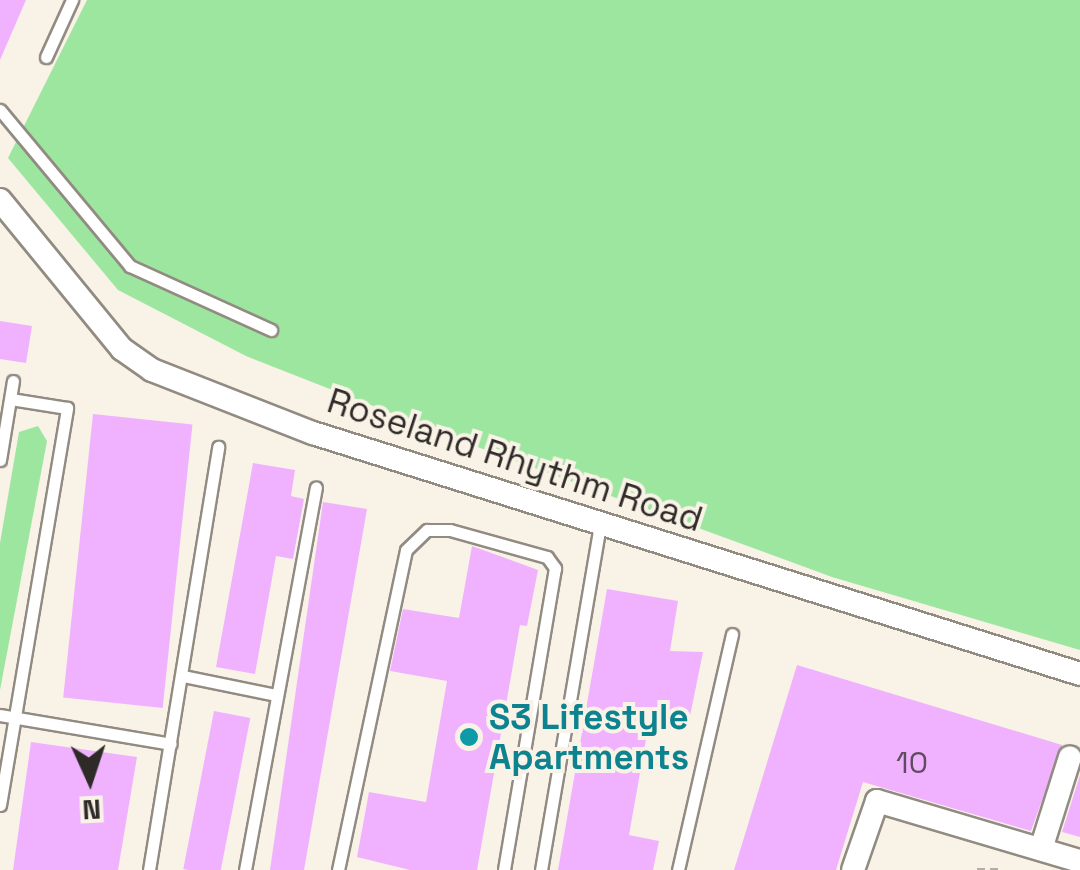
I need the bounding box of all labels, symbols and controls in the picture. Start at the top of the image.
street label: Roseland Rhythm Road [322,379,708,541]
place label: S3 Lifestyle Apartments [489,696,689,778]
marker: S3 Lifestyle Apartments [458,726,480,748]
north arrow [40,730,140,830]
house number: 10 [896,745,928,781]
text: N [81,791,102,828]

